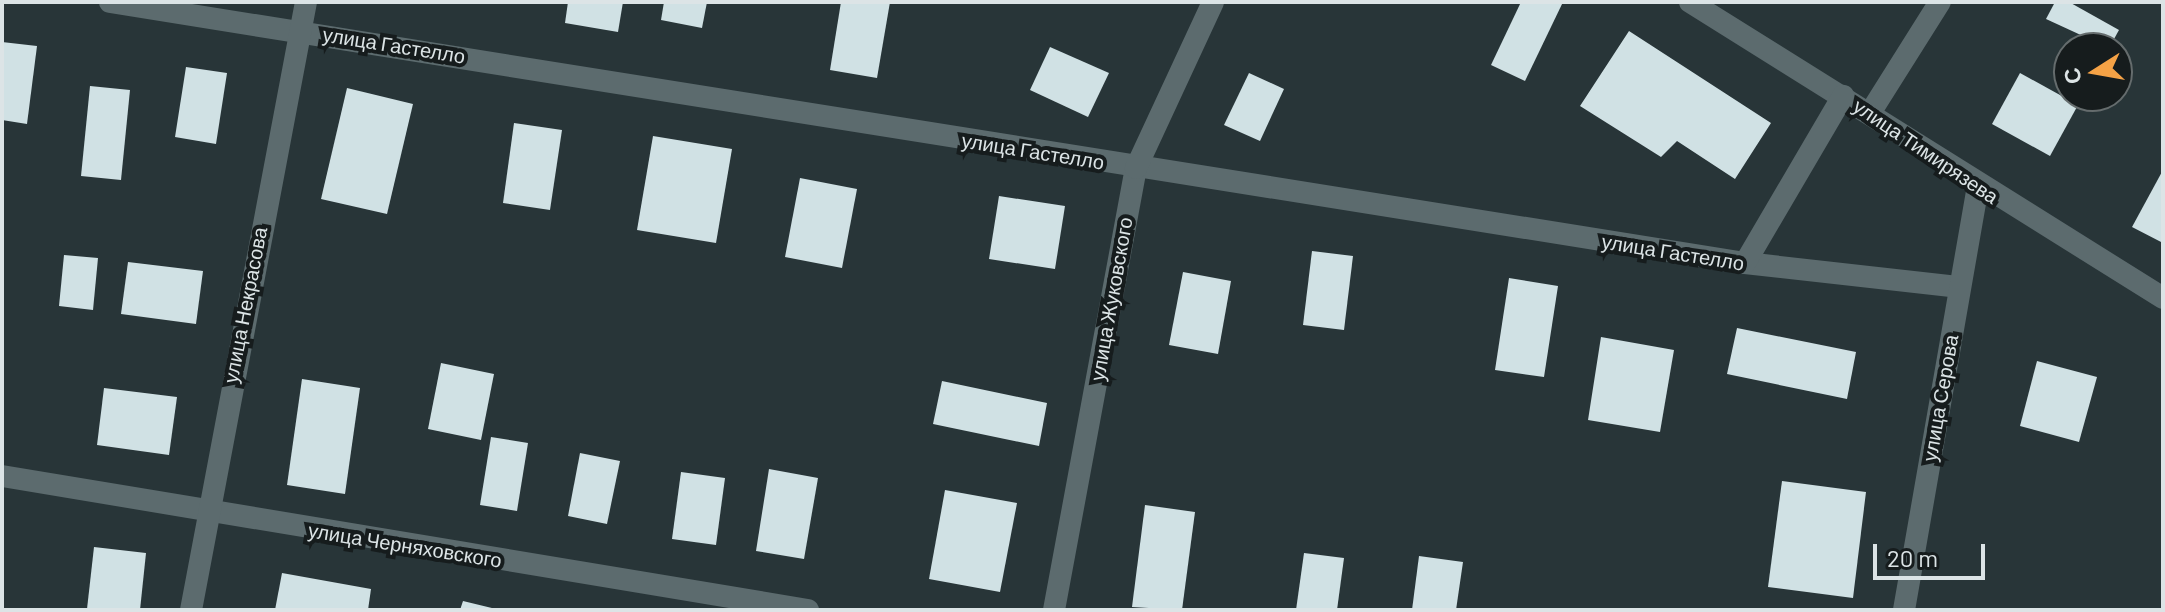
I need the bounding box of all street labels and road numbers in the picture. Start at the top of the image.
street label: улица Гастелло [321,22,467,68]
street label: улица Тимирязева [1849,94,2003,208]
street label: улица Гастелло [960,128,1106,174]
street label: улица Жуковского [1085,215,1137,383]
street label: улица Некрасова [218,225,272,385]
street label: улица Гастелло [1600,229,1746,275]
street label: улица Серова [1917,333,1963,463]
street label: улица Черняховского [306,518,504,572]

